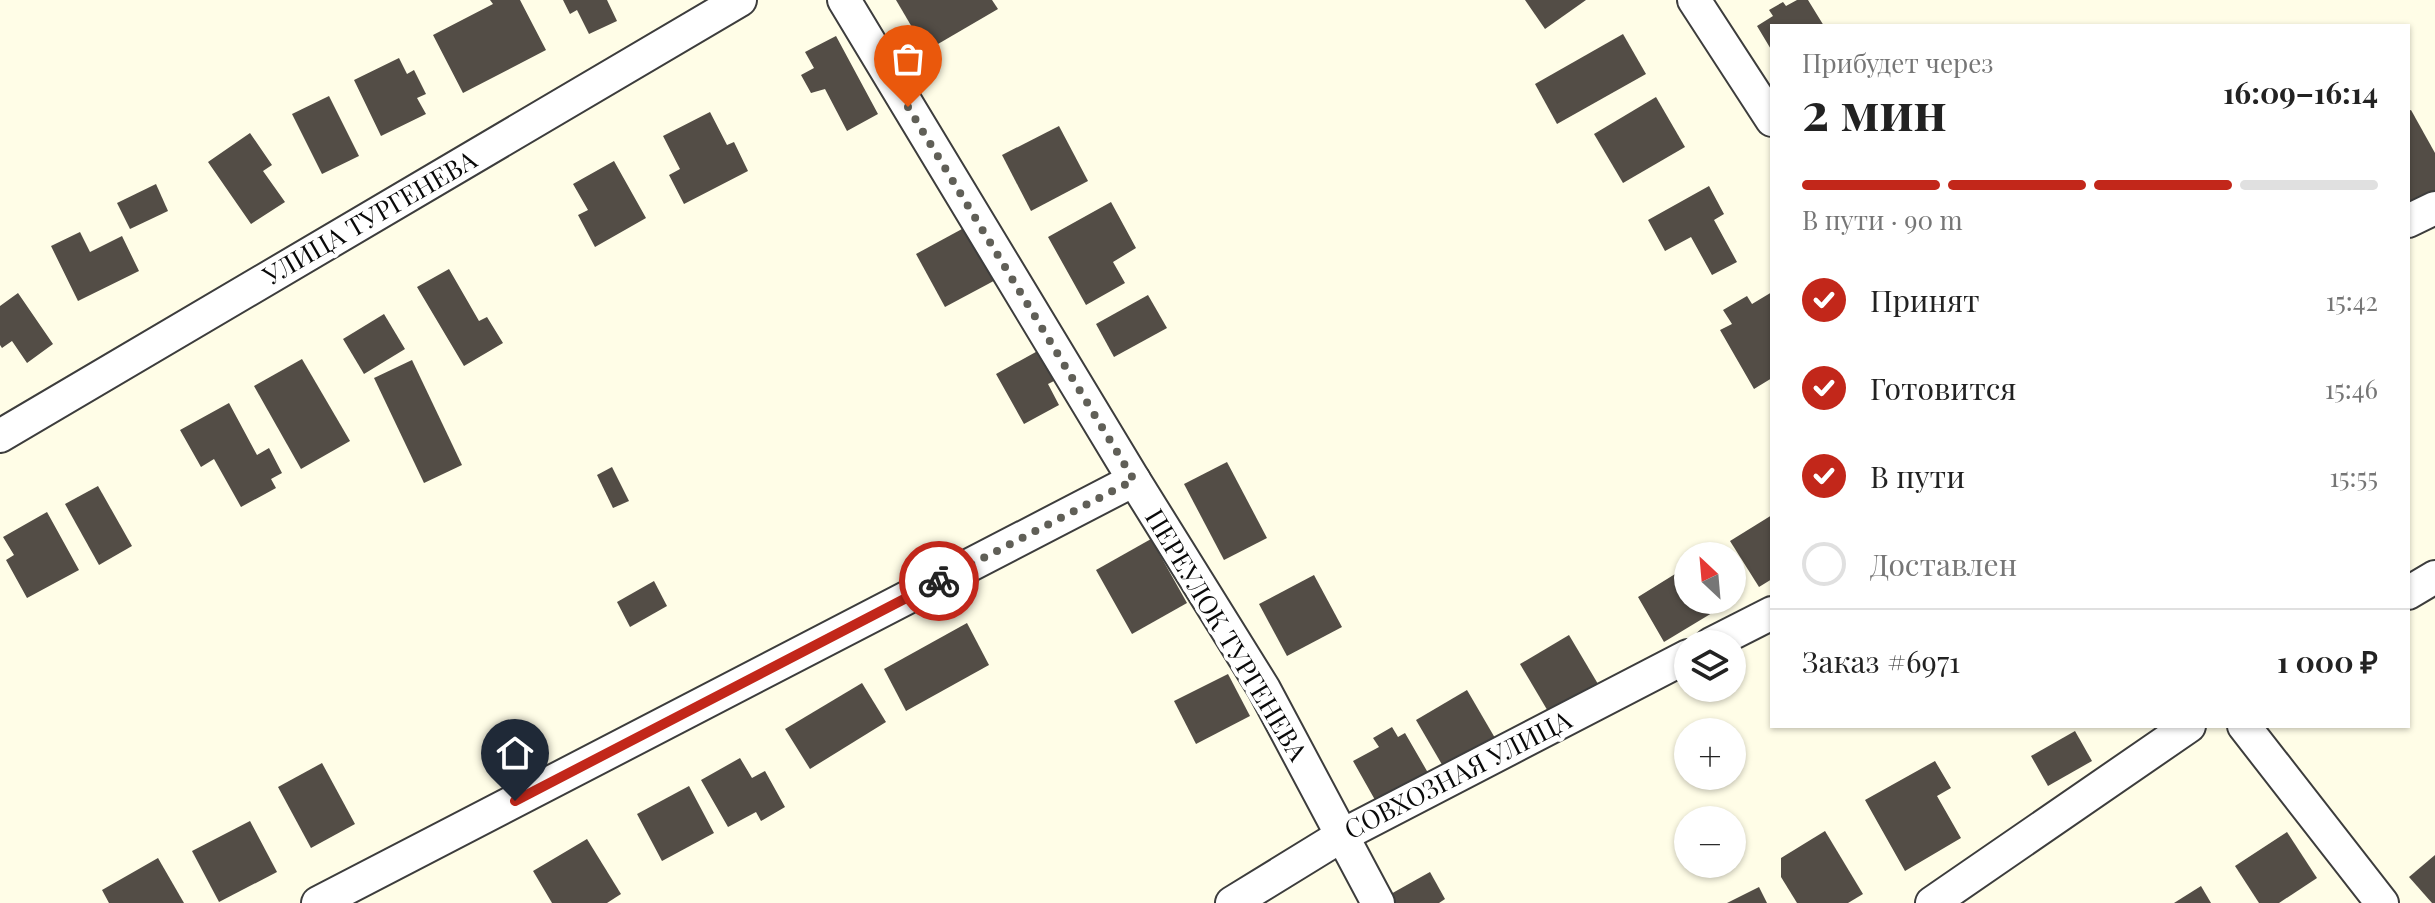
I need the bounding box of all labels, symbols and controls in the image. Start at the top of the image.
pin [874,25,942,107]
icon: bag [886,37,930,81]
text: Прибудет через [1802,45,1994,80]
text: 16:09–16:14 [2223,72,2378,112]
text: 2 мин [1802,75,1947,144]
street label: УЛИЦА ТУРГЕНЕВА [255,141,483,293]
text: В пути · 90 m [1802,202,1963,237]
icon: check [1802,278,1846,322]
text: Принят [1870,280,1980,320]
text: 15:42 [2326,283,2378,318]
icon: check [1802,366,1846,410]
text: Готовится [1870,368,2016,408]
text: 15:46 [2325,371,2378,406]
icon: check [1802,454,1846,498]
text: В пути [1870,456,1965,496]
text: 15:55 [2329,459,2378,494]
street label: ПЕРЕУЛОК ТУРГЕНЕВА [1138,502,1317,767]
courier [899,541,979,621]
north arrow [1674,542,1746,614]
map controls [1674,542,1746,878]
text: Доставлен [1870,544,2017,584]
icon: bike [917,559,961,603]
button: layers [1674,630,1746,702]
text: Заказ #6971 [1802,641,1960,681]
text: 1 000 ₽ [2277,641,2378,681]
street label: СОВХОЗНАЯ УЛИЦА [1338,701,1577,846]
button: + [1674,718,1746,790]
pin [481,719,549,801]
icon: home [493,731,537,775]
button: − [1674,806,1746,878]

